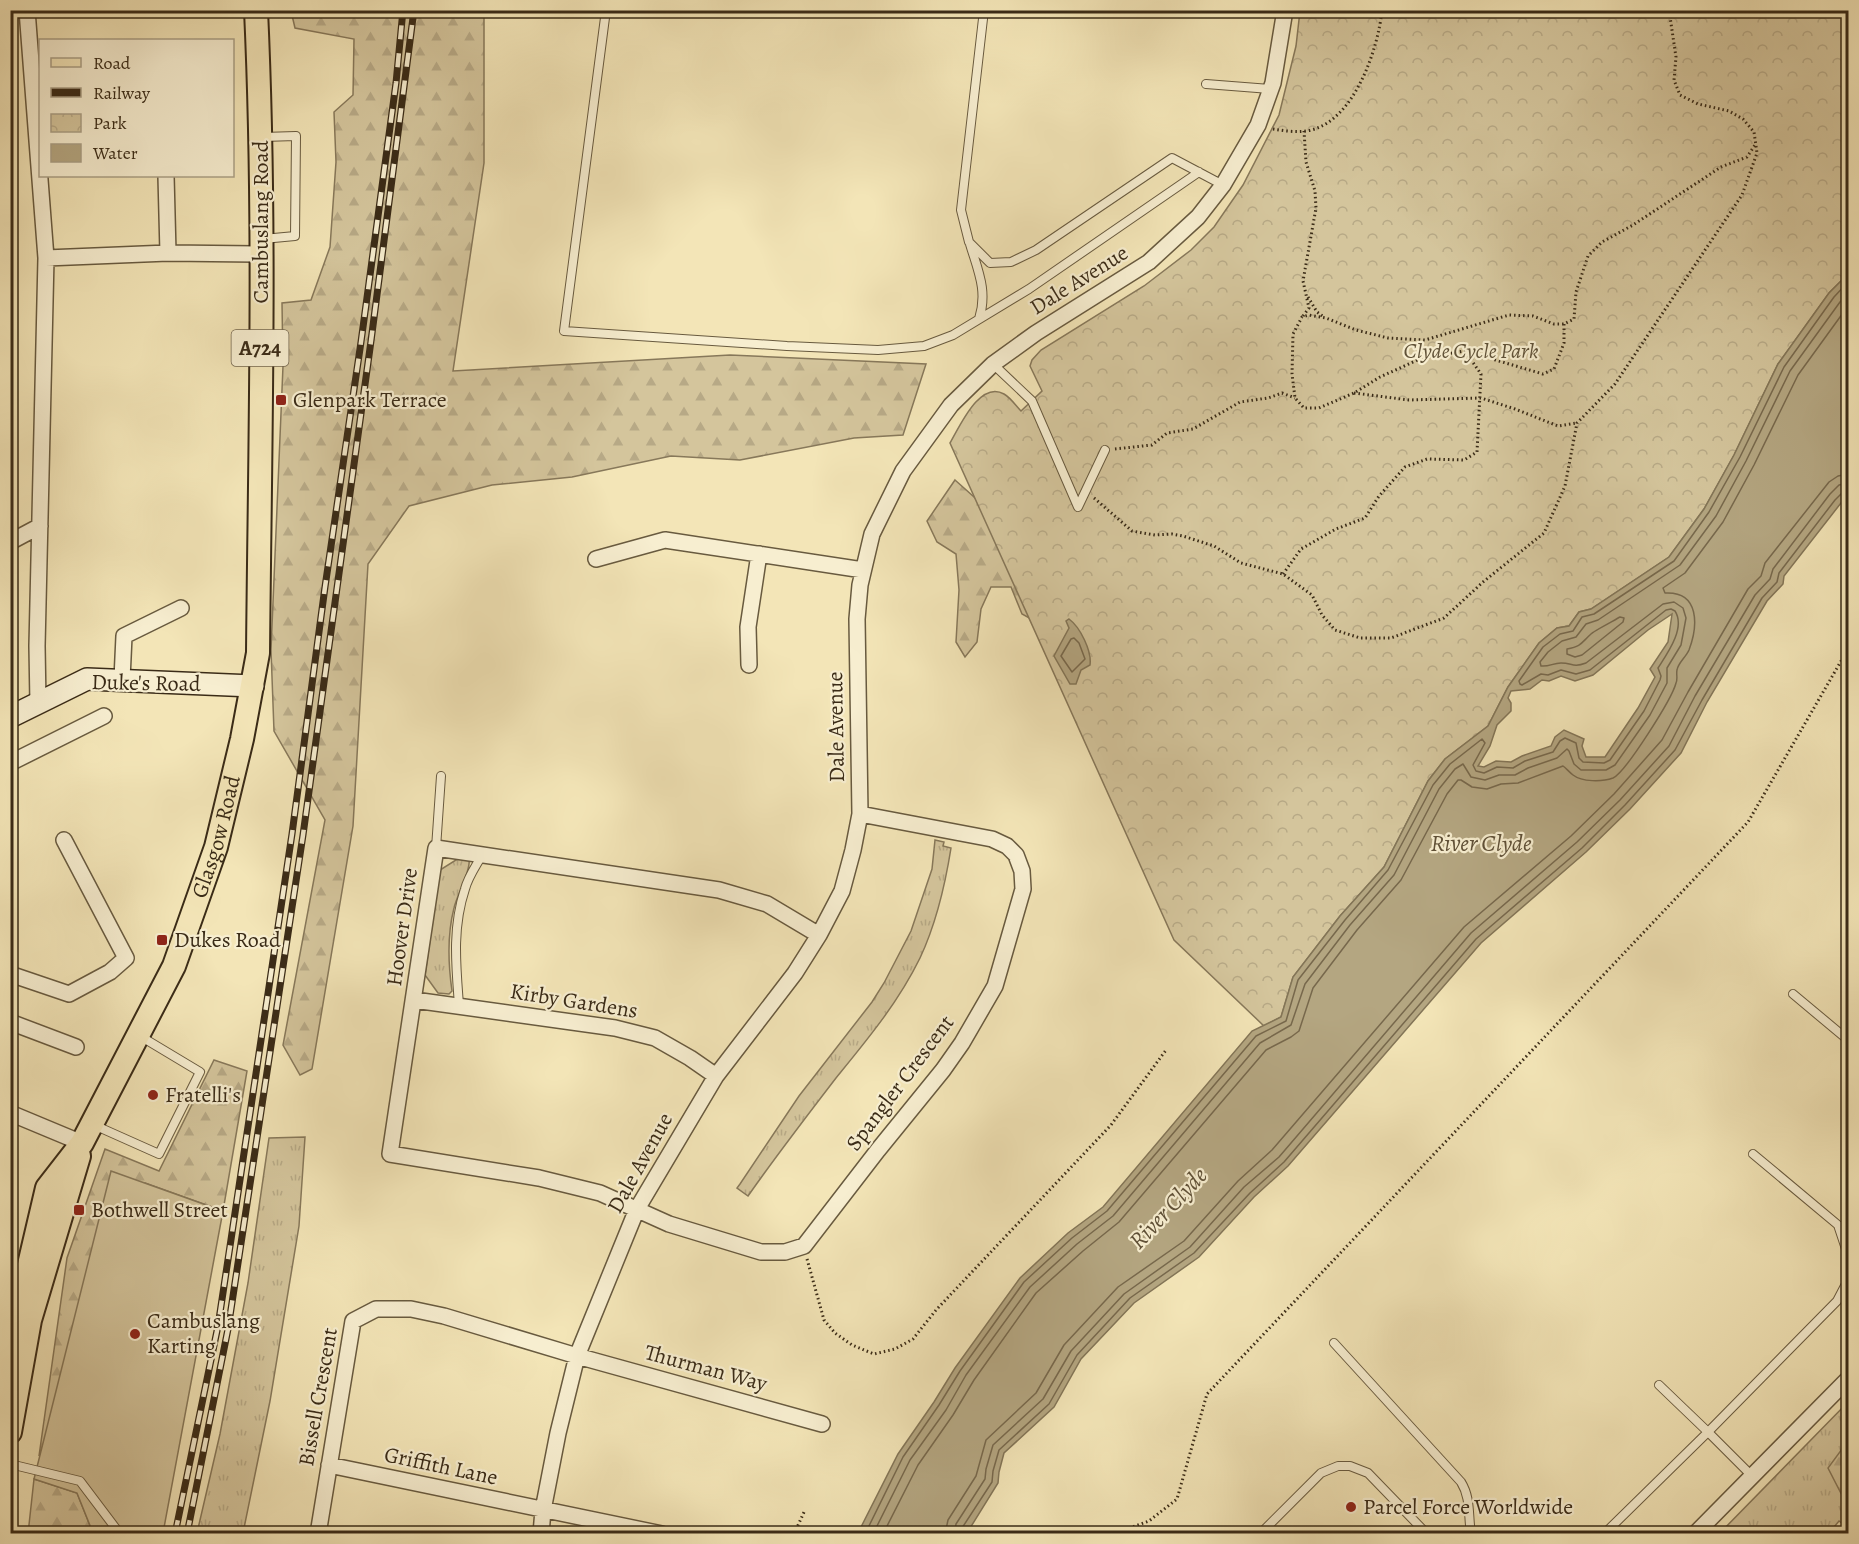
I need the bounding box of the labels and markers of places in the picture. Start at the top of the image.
place label: Glenpark Terrace [293,385,447,415]
marker: Glenpark Terrace [274,393,288,407]
place label: Dukes Road [174,925,281,955]
marker: Dukes Road [155,933,169,947]
place label: Fratelli's [165,1080,241,1110]
marker: Fratelli's [146,1088,160,1102]
place label: Bothwell Street [91,1195,228,1225]
marker: Bothwell Street [72,1203,86,1217]
place label: Cambuslang Karting [147,1306,260,1361]
marker: Cambuslang Karting [128,1327,142,1341]
place label: Parcel Force Worldwide [1363,1492,1573,1522]
marker: Parcel Force Worldwide [1344,1500,1358,1514]

